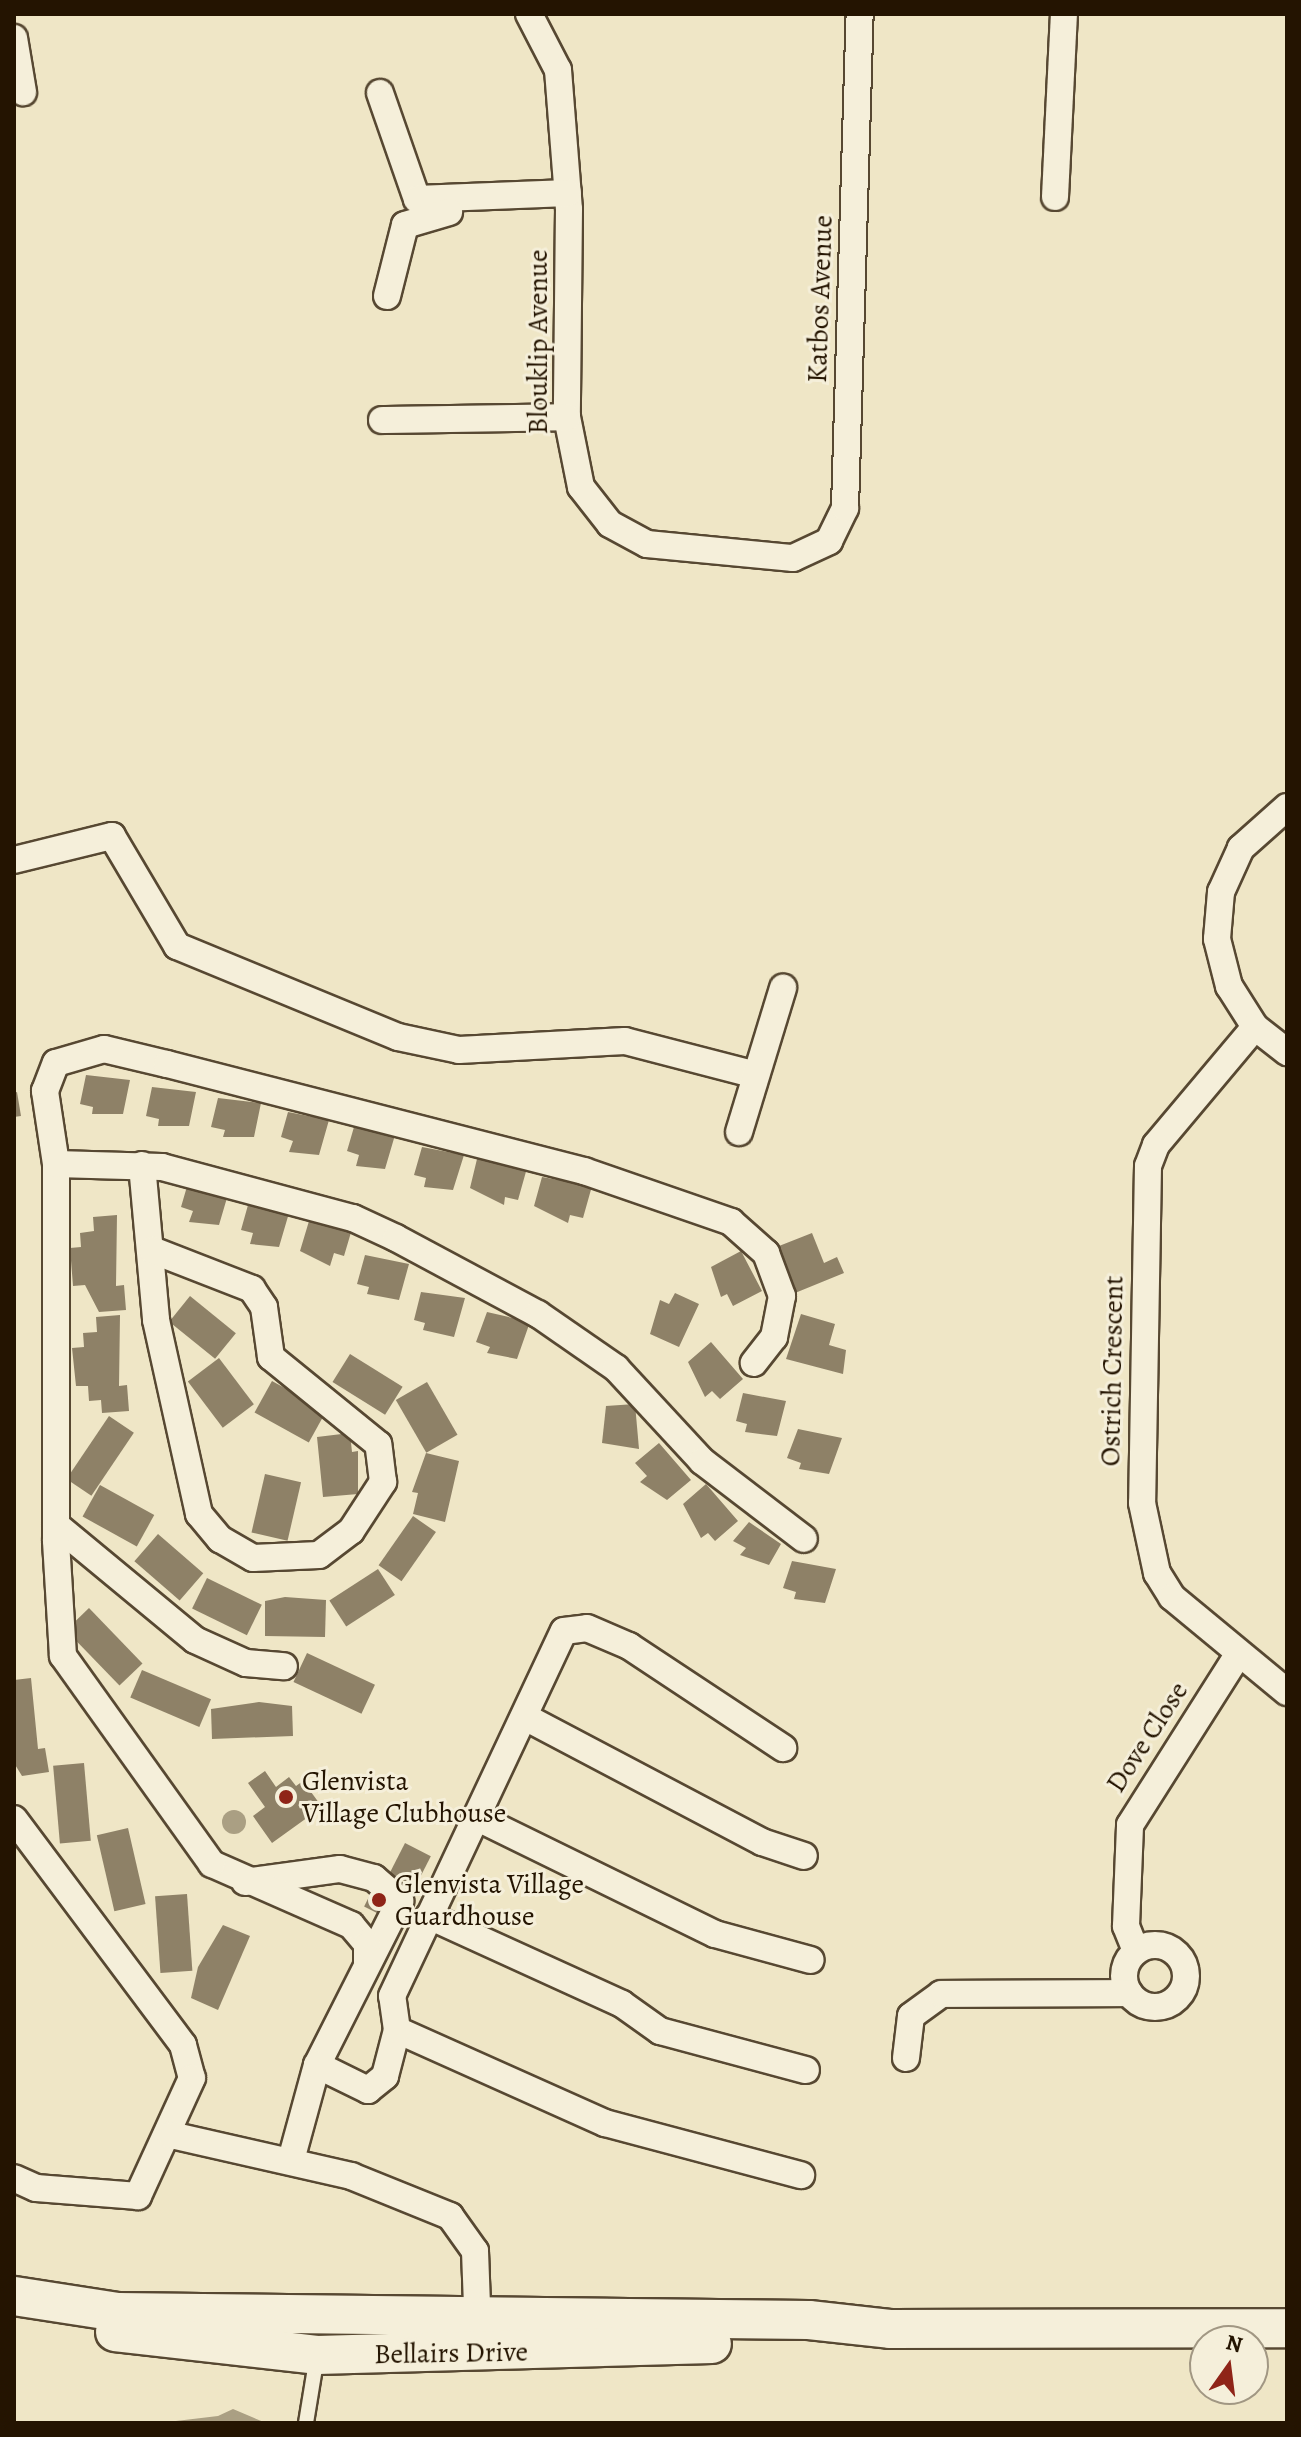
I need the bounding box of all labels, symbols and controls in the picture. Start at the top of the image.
street label: Katbos Avenue [800,214,840,384]
street label: Blouklip Avenue [521,250,555,434]
street label: Ostrich Crescent [1094,1275,1130,1467]
street label: Dove Close [1099,1675,1195,1799]
place label: Glenvista Village Clubhouse [302,1764,506,1830]
marker: Glenvista Village Clubhouse [277,1788,295,1806]
place label: Glenvista Village Guardhouse [395,1867,584,1933]
marker: Glenvista Village Guardhouse [370,1891,388,1909]
north arrow [1189,2325,1269,2405]
text: N [1223,2327,1246,2360]
street label: Bellairs Drive [374,2335,528,2371]

